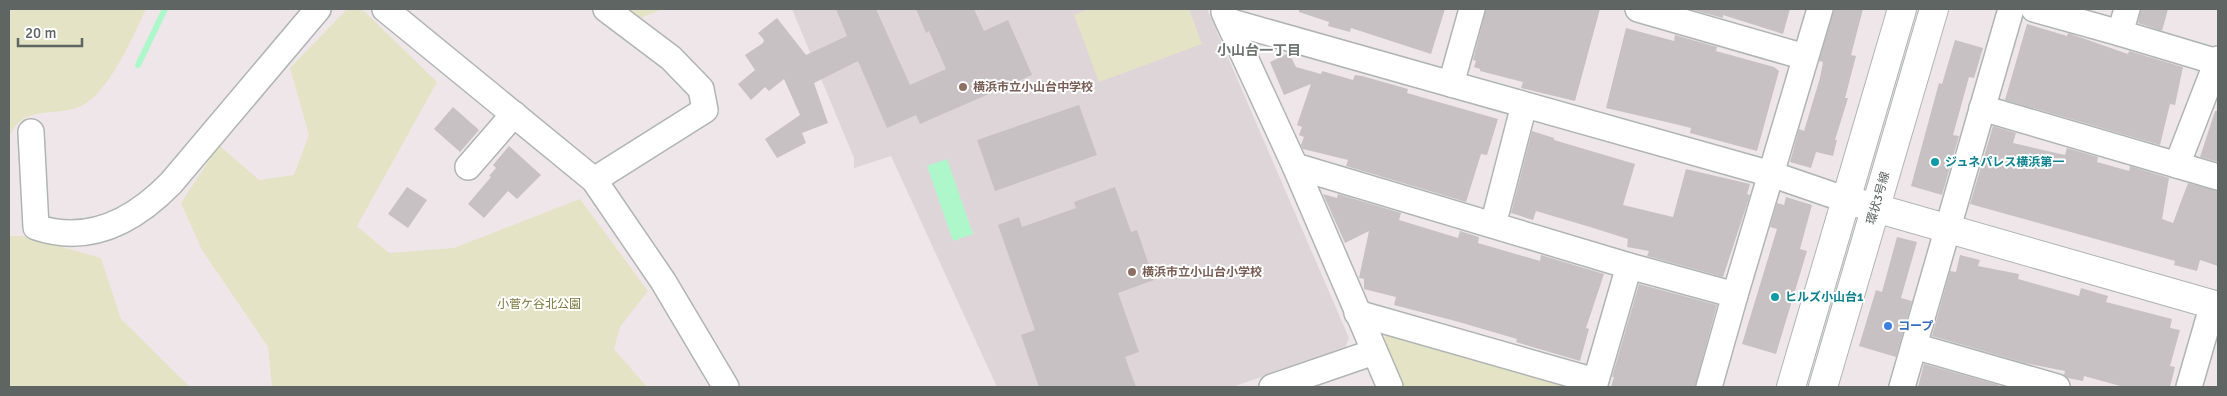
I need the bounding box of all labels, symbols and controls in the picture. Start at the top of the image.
scale bar [18,15,81,47]
text: 20 m [25,24,56,42]
district label: 小山台一丁目 [1217,42,1301,59]
place label: 横浜市立小山台中学校 [973,80,1093,95]
marker: 横浜市立小山台中学校 [957,81,969,93]
place label: ジュネパレス横浜第一 [1945,155,2064,170]
marker: ジュネパレス横浜第一 [1929,156,1941,168]
street label: 環状3号線 [1864,170,1893,226]
place label: 横浜市立小山台小学校 [1142,265,1262,280]
marker: 横浜市立小山台小学校 [1126,266,1138,278]
place label: ヒルズ小山台1 [1785,290,1864,305]
marker: ヒルズ小山台1 [1769,291,1781,303]
park label: 小菅ケ谷北公園 [497,297,581,312]
place label: コープ [1898,319,1933,334]
marker: コープ [1882,320,1894,332]

